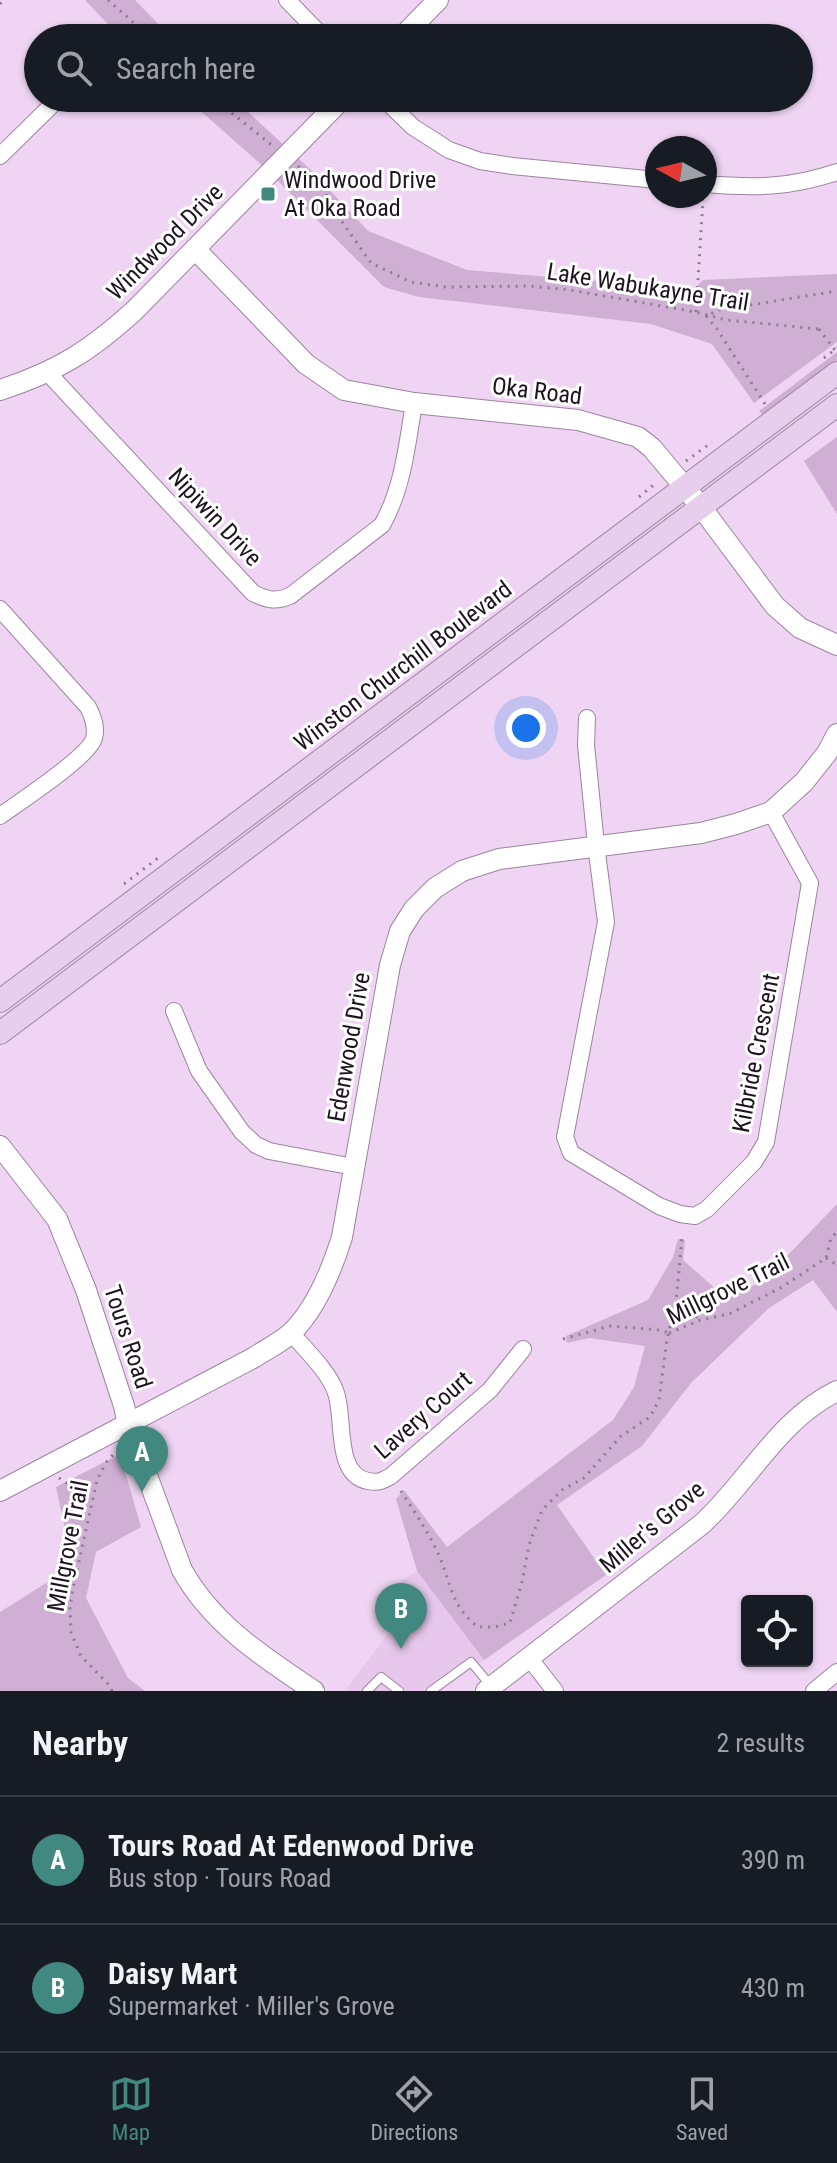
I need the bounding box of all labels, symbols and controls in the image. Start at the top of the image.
search box [24,24,813,112]
icon: search [52,46,96,90]
text: Search here [116,51,256,86]
north arrow [645,136,717,208]
place label: Windwood Drive At Oka Road [284,166,436,222]
street label: Windwood Drive [101,178,229,306]
marker: Windwood Drive At Oka Road [259,185,277,203]
street label: Lake Wabukayne Trail [545,257,751,317]
street label: Oka Road [490,372,584,410]
street label: Nipiwin Drive [163,462,267,572]
street label: Winston Churchill Boulevard [289,575,517,757]
your location [506,708,546,748]
street label: Edenwood Drive [322,970,376,1124]
street label: Kilbride Crescent [727,971,785,1135]
street label: Millgrove Trail [662,1247,794,1331]
street label: Tours Road [98,1282,158,1392]
street label: Lavery Court [369,1365,477,1465]
pin: A [116,1426,168,1492]
street label: Miller's Grove [594,1475,710,1579]
street label: Millgrove Trail [42,1478,94,1614]
pin: B [375,1583,427,1649]
map controls [741,1595,813,1667]
button: locate [741,1595,813,1667]
text: Nearby [32,1723,128,1763]
text: 2 results [716,1728,805,1758]
text: Tours Road At Edenwood Drive [108,1828,474,1863]
text: A [50,1845,66,1875]
text: 390 m [741,1845,805,1875]
text: Bus stop · Tours Road [108,1863,331,1893]
text: Daisy Mart [108,1956,237,1991]
text: B [51,1973,65,2003]
text: 430 m [741,1973,805,2003]
text: Supermarket · Miller's Grove [108,1991,395,2021]
tab: Map [109,2072,153,2145]
tab: Directions [370,2072,458,2145]
tab: Saved [676,2072,728,2145]

